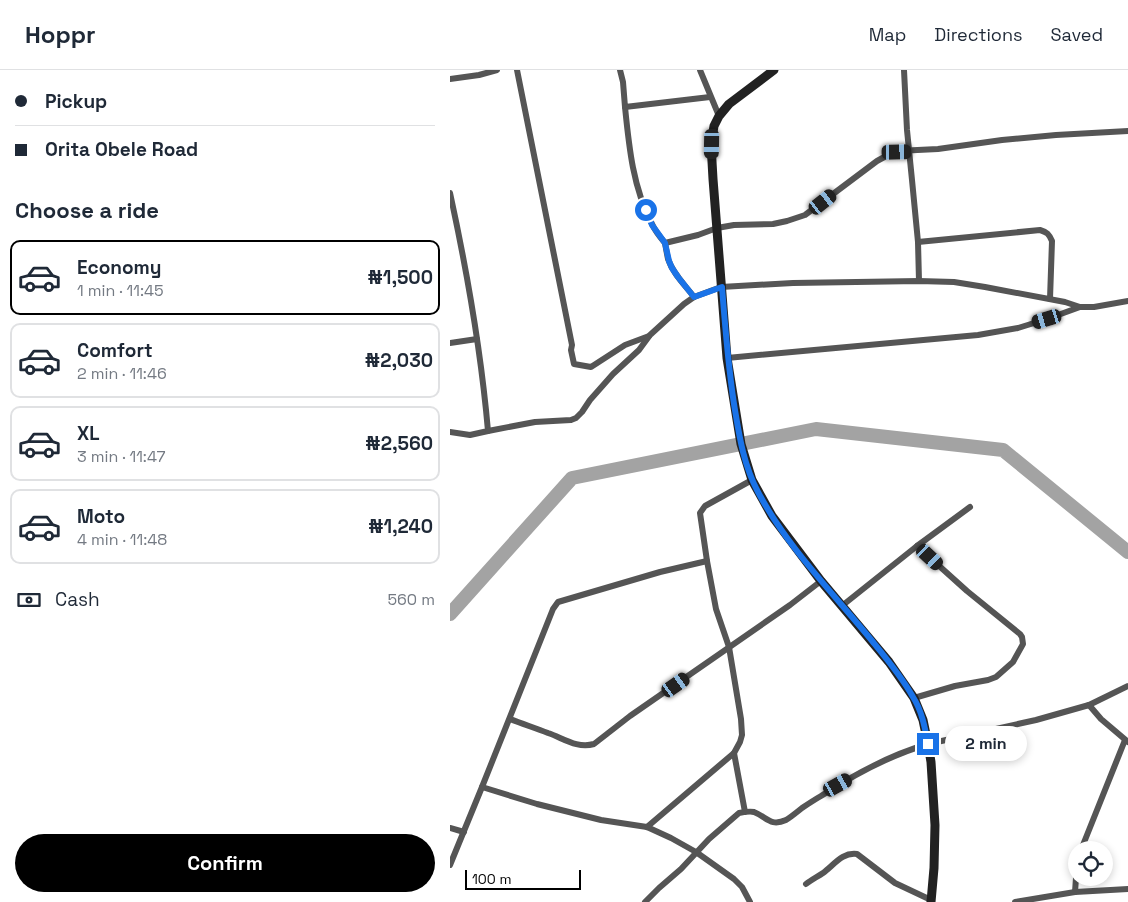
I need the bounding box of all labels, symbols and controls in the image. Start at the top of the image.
text: Hoppr [25,19,96,50]
text: Map [869,23,906,46]
text: Directions [934,23,1023,46]
text: Saved [1051,23,1103,46]
text: Pickup [45,89,107,114]
car [704,129,719,159]
text: Orita Obele Road [45,137,198,162]
car [881,144,912,160]
car [806,187,839,217]
text: Choose a ride [15,196,159,224]
route start [635,199,657,221]
icon: car [17,255,62,300]
text: Economy [77,255,161,280]
text: ₦1,500 [367,265,433,290]
text: 1 min · 11:45 [77,280,164,301]
car [1030,307,1063,331]
icon: car [17,338,62,383]
text: Comfort [77,338,153,363]
text: ₦2,030 [365,348,433,373]
text: 2 min · 11:46 [77,363,167,384]
icon: car [17,421,62,466]
text: XL [77,421,100,446]
text: ₦2,560 [365,431,433,456]
text: 3 min · 11:47 [77,446,165,467]
icon: car [17,504,62,549]
text: Moto [77,504,125,529]
text: ₦1,240 [368,514,433,539]
text: 4 min · 11:48 [77,529,167,550]
car [913,541,946,573]
icon: cash [15,586,43,614]
text: Cash [55,587,100,612]
text: 560 m [387,589,435,610]
car [659,670,692,700]
callout: 2 min [946,726,1028,762]
route end [917,733,939,755]
text: 2 min [965,733,1007,754]
car [821,771,854,799]
button: Confirm [15,834,435,892]
map controls [1068,841,1113,886]
button: locate [1068,841,1113,886]
scale bar [465,867,581,890]
text: 100 m [472,870,511,888]

